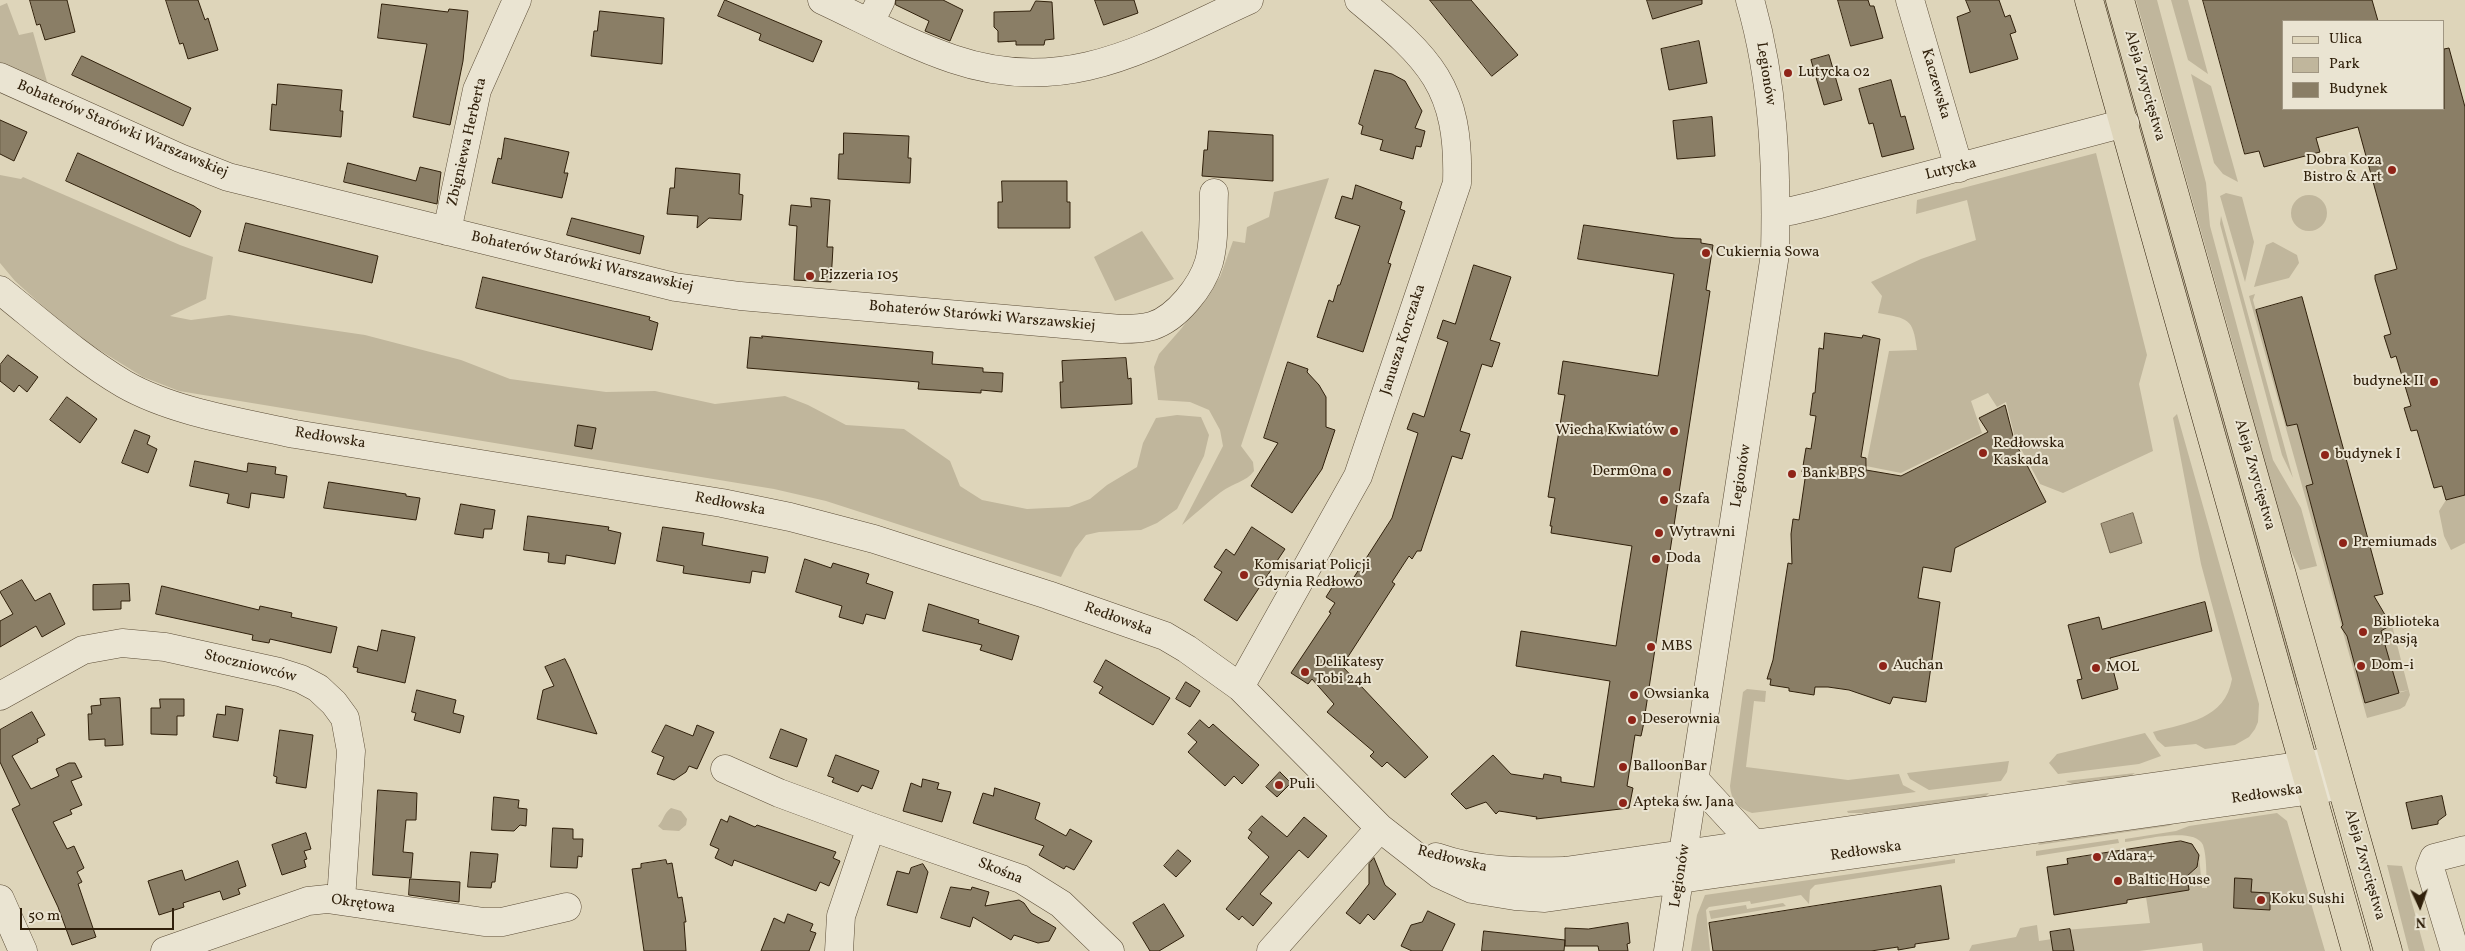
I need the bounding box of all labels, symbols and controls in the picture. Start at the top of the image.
legend [2282,20,2445,110]
street label: Aleja Zwycięstwa [2120,29,2168,143]
text: Ulica [2329,29,2362,50]
street label: Legionów [1751,41,1779,107]
street label: Kaczewska [1916,47,1954,121]
text: Park [2329,54,2360,75]
place label: Lutycka 02 [1798,64,1870,82]
marker: Lutycka 02 [1782,67,1794,79]
street label: Zbigniewa Herberta [444,76,492,208]
street label: Bohaterów Starówki Warszawskiej [14,77,230,183]
text: Budynek [2329,79,2388,100]
place label: Dobra Koza Bistro & Art [2303,152,2382,187]
street label: Lutycka [1924,155,1978,185]
marker: Dobra Koza Bistro & Art [2386,164,2398,176]
street label: Bohaterów Starówki Warszawskiej [469,229,695,297]
place label: Cukiernia Sowa [1716,244,1819,262]
marker: Cukiernia Sowa [1700,247,1712,259]
place label: Pizzeria 105 [820,267,899,285]
marker: Pizzeria 105 [804,270,816,282]
street label: Janusza Korczaka [1378,282,1430,398]
street label: Bohaterów Starówki Warszawskiej [868,298,1096,336]
place label: budynek II [2353,373,2424,391]
marker: budynek II [2428,376,2440,388]
street label: Aleja Zwycięstwa [2230,418,2278,532]
place label: Wiecha Kwiatów [1555,422,1664,440]
street label: Redłowska [293,425,367,453]
marker: Wiecha Kwiatów [1668,425,1680,437]
place label: Redłowska Kaskada [1993,435,2065,470]
street label: Legionów [1728,443,1756,509]
place label: budynek I [2335,446,2401,464]
marker: Redłowska Kaskada [1977,447,1989,459]
marker: budynek I [2319,449,2331,461]
place label: DermOna [1592,463,1657,481]
place label: Bank BPS [1802,465,1865,483]
marker: DermOna [1661,466,1673,478]
marker: Bank BPS [1786,468,1798,480]
street label: Redłowska [693,489,767,521]
place label: Szafa [1674,491,1710,509]
marker: Szafa [1658,494,1670,506]
place label: Wytrawni [1669,524,1735,542]
marker: Wytrawni [1653,527,1665,539]
place label: Premiumads [2353,534,2437,552]
marker: Premiumads [2337,537,2349,549]
place label: Doda [1666,550,1701,568]
marker: Doda [1650,553,1662,565]
place label: Komisariat Policji Gdynia Redłowo [1254,557,1370,592]
marker: Komisariat Policji Gdynia Redłowo [1238,569,1250,581]
street label: Redłowska [1081,599,1155,641]
place label: Biblioteka z Pasją [2373,614,2440,649]
marker: Biblioteka z Pasją [2357,626,2369,638]
place label: MBS [1661,638,1693,656]
marker: MBS [1645,641,1657,653]
street label: Stoczniowców [202,647,298,687]
place label: Delikatesy Tobi 24h [1315,654,1384,689]
place label: Auchan [1893,657,1943,675]
place label: Dom-i [2371,657,2414,675]
place label: MOL [2106,659,2139,677]
marker: Auchan [1877,660,1889,672]
marker: Dom-i [2355,660,2367,672]
marker: MOL [2090,662,2102,674]
marker: Delikatesy Tobi 24h [1299,666,1311,678]
place label: Owsianka [1644,686,1710,704]
marker: Owsianka [1628,689,1640,701]
place label: Deserownia [1642,711,1720,729]
marker: Deserownia [1626,714,1638,726]
place label: BalloonBar [1633,758,1707,776]
marker: BalloonBar [1617,761,1629,773]
place label: Puli [1289,776,1315,794]
marker: Puli [1273,779,1285,791]
street label: Redłowska [2230,781,2304,809]
place label: Apteka św. Jana [1633,794,1734,812]
marker: Apteka św. Jana [1617,797,1629,809]
street label: Aleja Zwycięstwa [2340,808,2388,922]
street label: Redłowska [1829,838,1903,866]
street label: Redłowska [1415,843,1489,877]
street label: Legionów [1667,843,1695,909]
place label: Adara+ [2107,848,2155,866]
marker: Adara+ [2091,851,2103,863]
street label: Skośna [975,855,1025,889]
place label: Baltic House [2128,872,2210,890]
marker: Baltic House [2112,875,2124,887]
north arrow [2395,881,2445,931]
place label: Koku Sushi [2271,891,2345,909]
street label: Okrętowa [330,892,396,918]
marker: Koku Sushi [2255,894,2267,906]
scale bar [22,898,176,930]
text: 50 m [28,906,60,927]
text: N [2415,912,2426,931]

